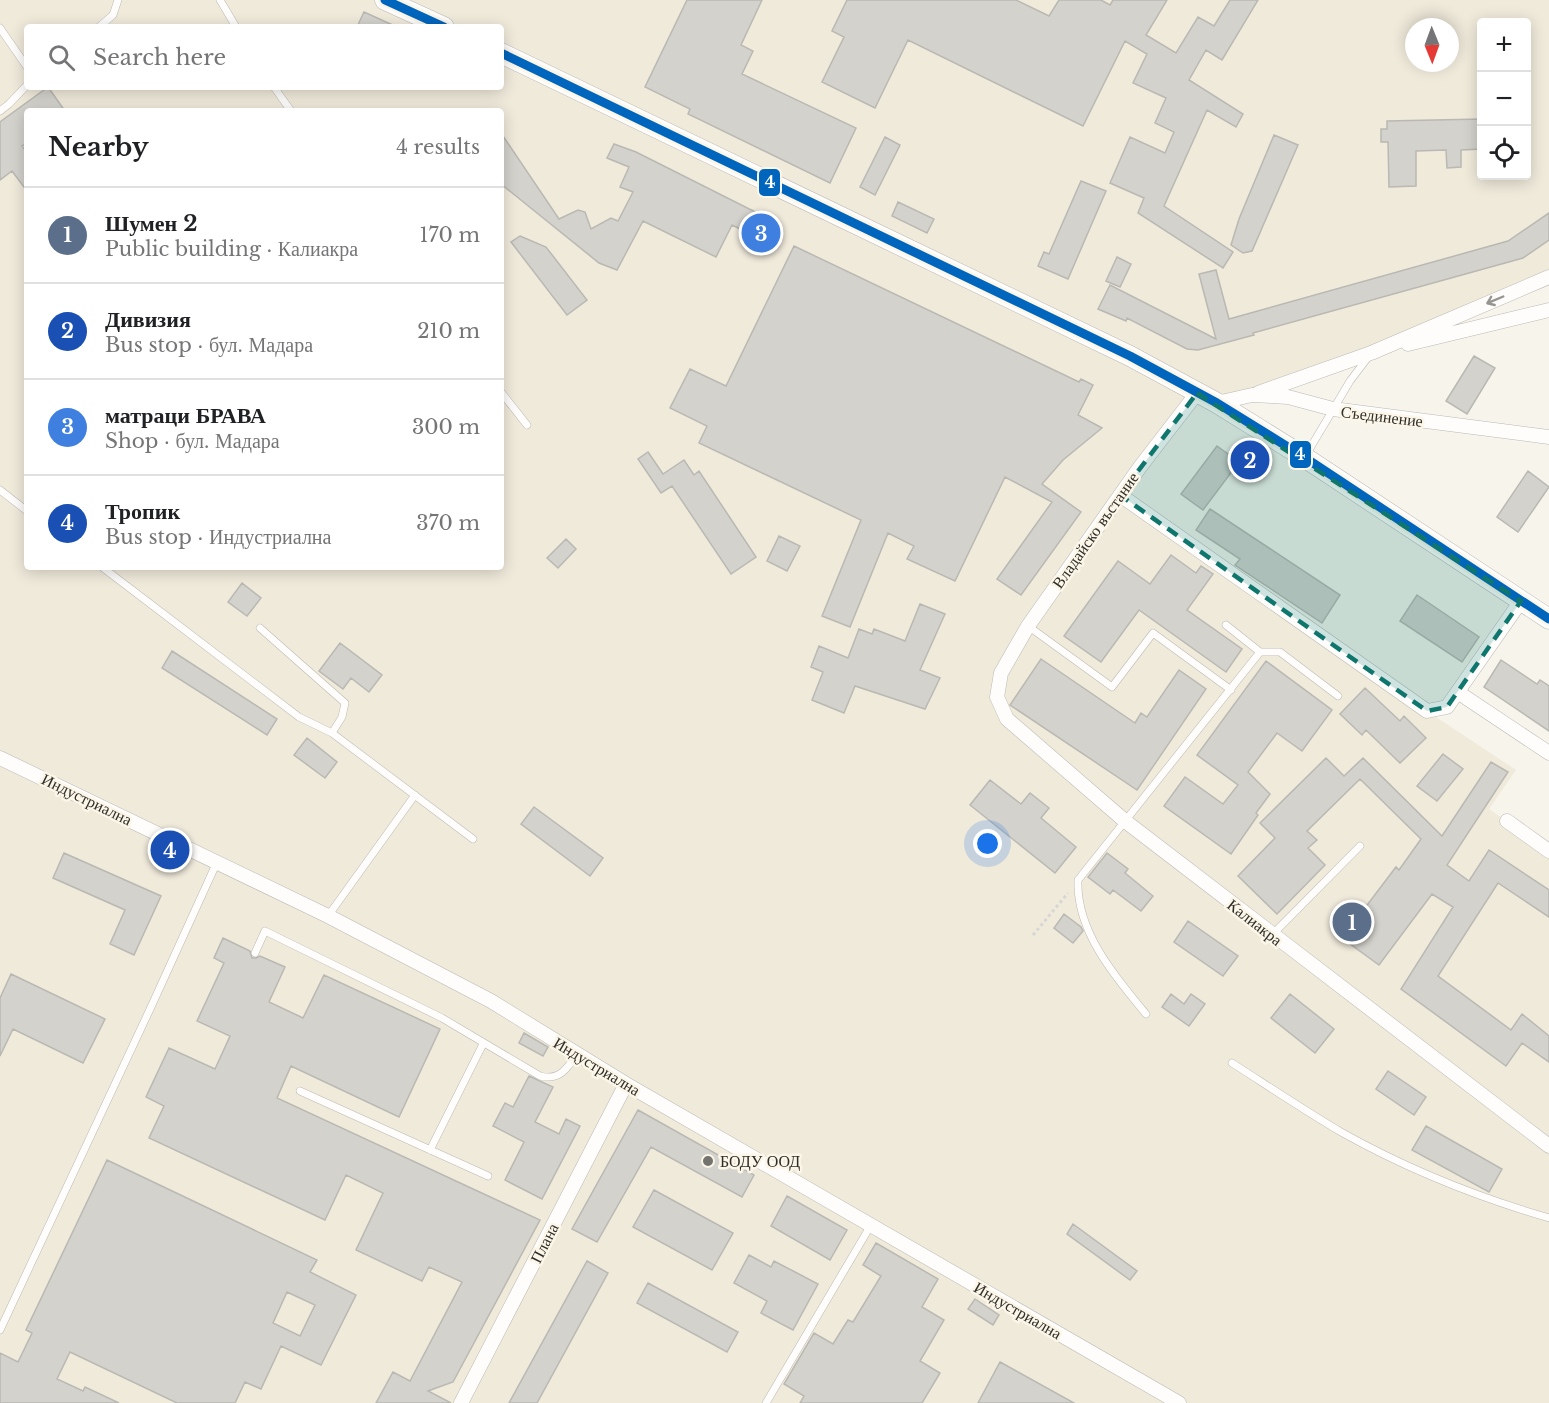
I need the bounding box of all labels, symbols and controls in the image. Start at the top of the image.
north arrow [1405,18,1459,72]
map controls [1477,18,1531,180]
button: + [1477,18,1531,72]
search box [24,24,504,90]
icon: search [45,41,78,74]
text: Search here [93,44,226,71]
button: − [1477,72,1531,126]
button: locate [1477,126,1531,180]
text: Nearby [48,131,149,163]
text: 4 results [396,135,480,159]
line badge: 4 [758,168,781,197]
text: 4 [765,172,775,192]
text: Шумен 2 [105,210,197,237]
pin: 3 [742,210,780,256]
text: 1 [63,223,72,247]
text: 170 m [420,223,480,247]
text: Public building · Калиакра [105,237,358,261]
one-way arrow [1486,295,1505,306]
text: Дивизия [105,306,191,333]
text: 2 [61,319,74,343]
text: 210 m [417,319,480,343]
text: Bus stop · бул. Мадара [105,333,313,357]
street label: Съединение [1340,401,1424,431]
text: матраци БРАВА [105,402,266,429]
text: 3 [61,415,74,439]
text: 300 m [412,415,480,439]
text: Shop · бул. Мадара [105,429,280,453]
pin: 2 [1230,438,1270,482]
line badge: 4 [1289,440,1312,469]
text: 4 [1295,444,1305,464]
street label: Владайско въстание [1047,468,1143,592]
text: Тропик [105,498,180,525]
text: 4 [61,511,74,535]
text: 370 m [416,511,480,535]
text: Bus stop · Индустриална [105,525,331,549]
street label: Индустриална [39,769,135,829]
pin: 4 [150,828,190,872]
your location [973,829,1002,858]
street label: Калиакра [1224,894,1286,950]
pin: 1 [1332,900,1372,944]
street label: Индустриална [550,1032,644,1100]
place label: БОДУ ООД [720,1151,800,1171]
marker: БОДУ ООД [701,1154,715,1168]
street label: Плана [525,1220,563,1266]
street label: Индустриална [971,1277,1065,1343]

